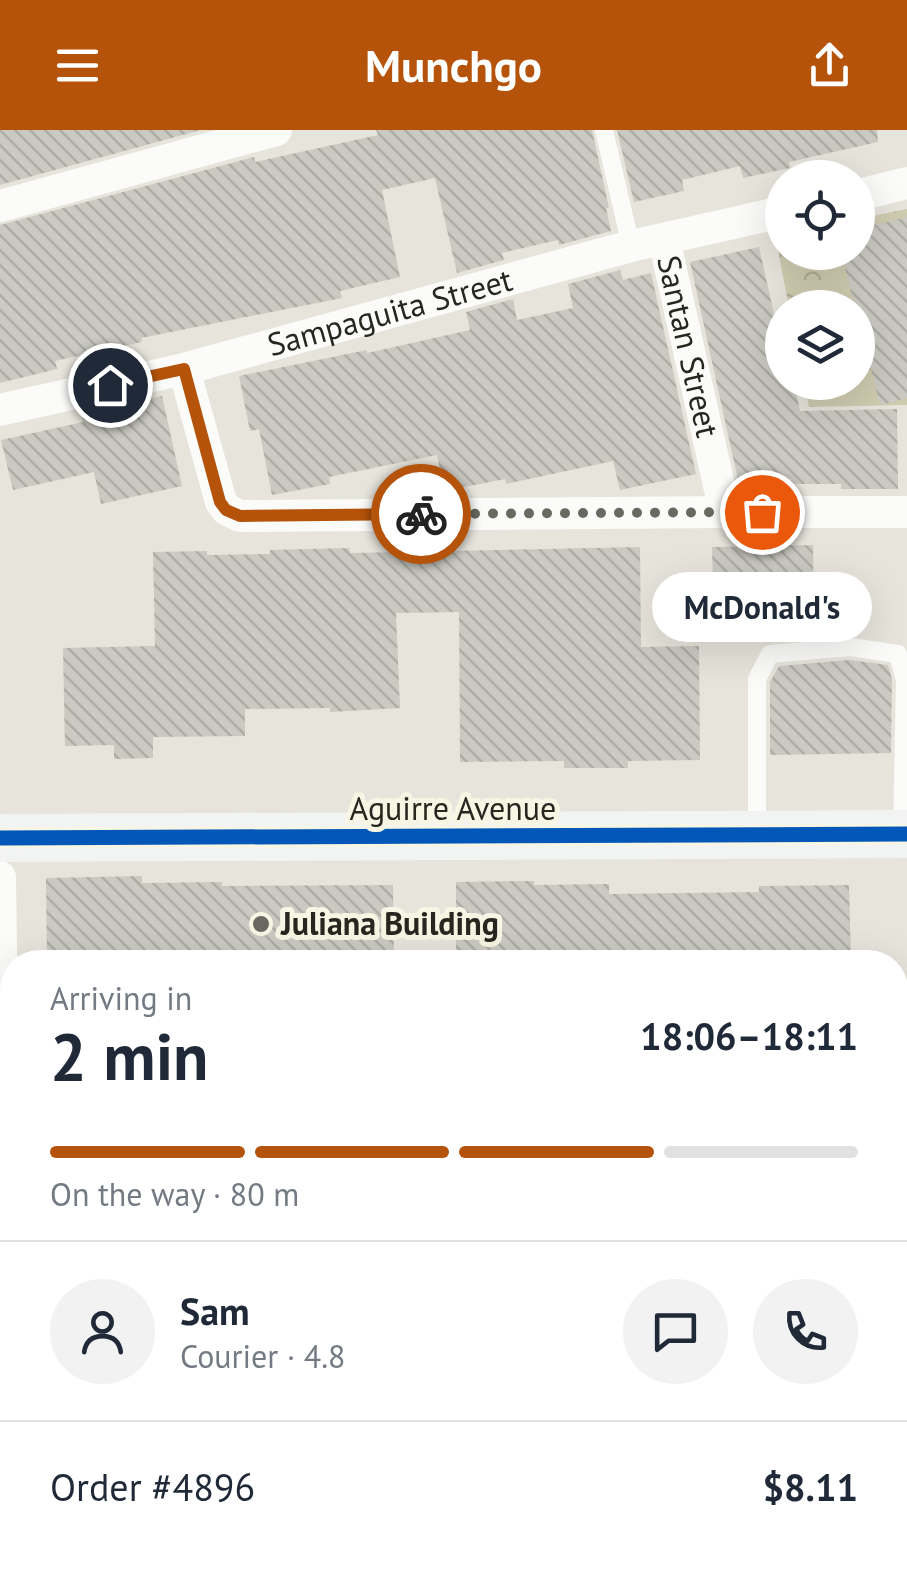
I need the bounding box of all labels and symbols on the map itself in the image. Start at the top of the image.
street label: Santan Street [648,251,730,441]
street label: Sampaguita Street [262,258,517,365]
pin [68,343,153,428]
courier [371,464,471,564]
pin [720,470,805,555]
callout: McDonald's [652,572,872,642]
street label: Aguirre Avenue [350,787,556,829]
place label: Juliana Building [280,902,499,944]
marker: Juliana Building [250,913,272,935]

